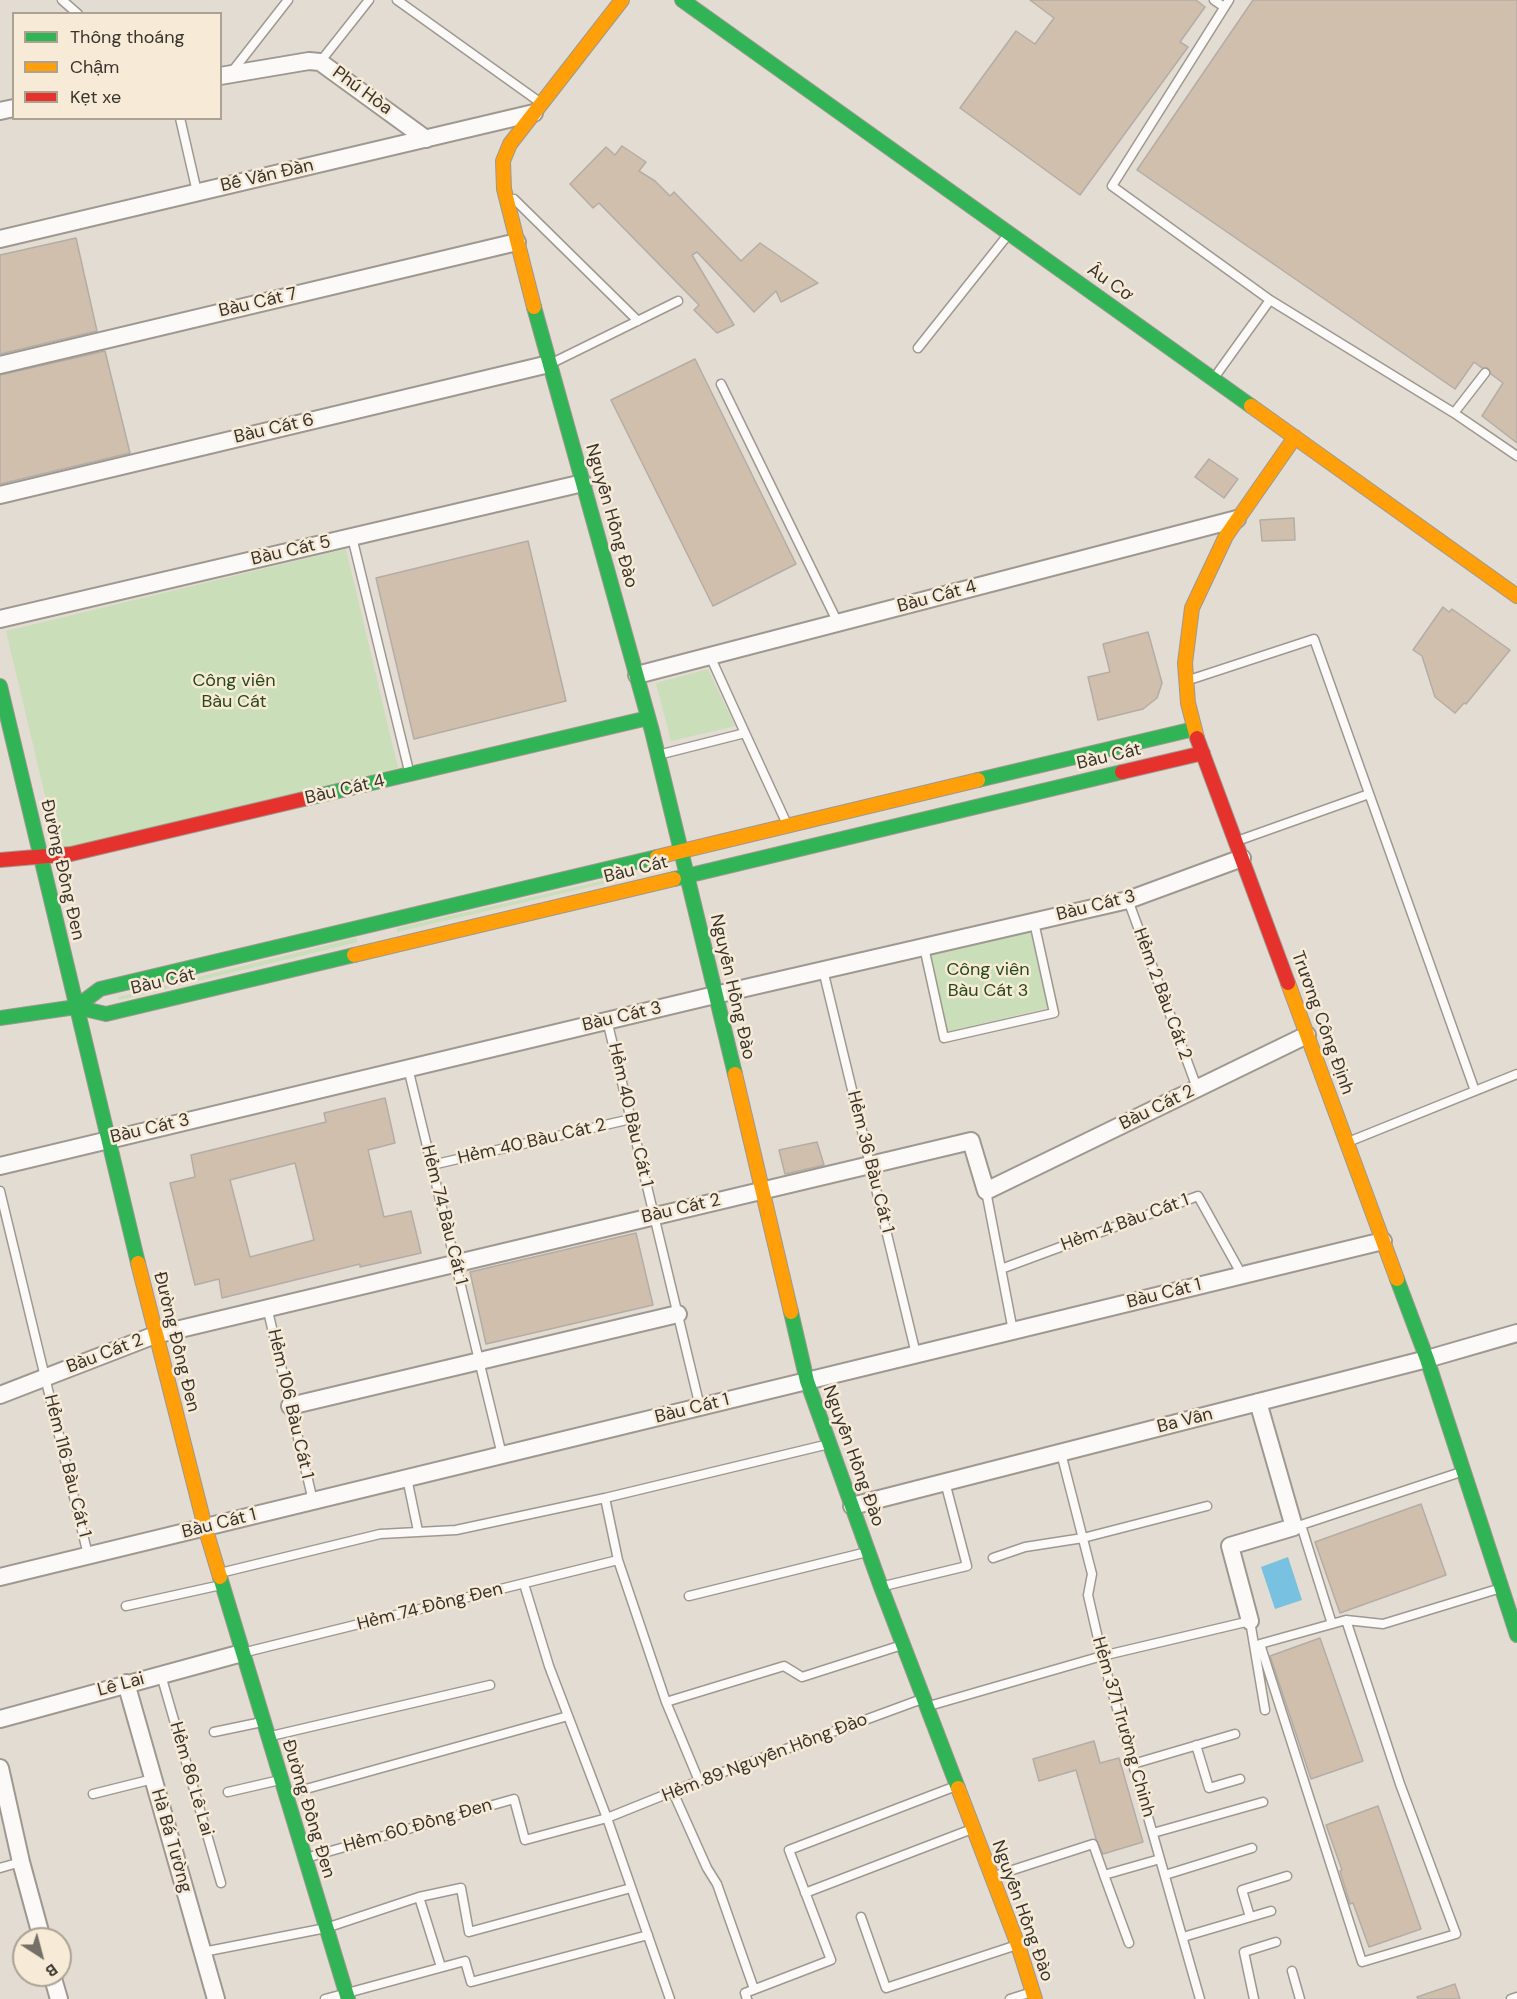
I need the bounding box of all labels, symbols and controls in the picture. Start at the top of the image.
legend [12,12,222,120]
text: Thông thoáng [70,25,185,49]
text: Chậm [70,55,119,79]
street label: Phú Hòa [328,62,396,120]
text: Kẹt xe [70,85,121,109]
street label: Bế Văn Đàn [218,155,316,197]
street label: Âu Cơ [1083,259,1137,307]
street label: Bàu Cát 7 [217,284,299,322]
street label: Bàu Cát 6 [232,409,316,449]
street label: Nguyễn Hồng Đào [580,442,642,590]
street label: Bàu Cát 5 [249,531,333,571]
street label: Bàu Cát 4 [895,576,979,618]
park label: Công viên Bàu Cát [192,670,276,712]
street label: Bàu Cát [1075,739,1143,775]
street label: Bàu Cát 4 [303,770,387,810]
street label: Đường Đồng Đen [35,798,89,942]
street label: Bàu Cát [602,852,670,888]
street label: Bàu Cát 3 [1054,886,1138,926]
street label: Nguyễn Hồng Đào [705,912,759,1062]
street label: Hẻm 2 Bàu Cát 2 [1128,925,1196,1063]
street label: Trương Công Định [1286,948,1358,1098]
park label: Công viên Bàu Cát 3 [946,959,1030,1002]
street label: Bàu Cát [129,964,197,1000]
street label: Bàu Cát 3 [580,997,664,1037]
street label: Hẻm 40 Bàu Cát 1 [603,1041,657,1189]
street label: Bàu Cát 2 [1116,1081,1198,1135]
street label: Hẻm 36 Bàu Cát 1 [842,1089,898,1235]
street label: Bàu Cát 3 [108,1109,192,1149]
street label: Hẻm 40 Bàu Cát 2 [456,1114,608,1170]
street label: Hẻm 74 Bàu Cát 1 [416,1143,472,1287]
street label: Bàu Cát 2 [639,1189,723,1229]
street label: Hẻm 4 Bàu Cát 1 [1058,1190,1192,1256]
street label: Đường Đồng Đen [148,1270,204,1414]
street label: Bàu Cát 1 [1125,1274,1203,1314]
street label: Hẻm 106 Bàu Cát 1 [262,1327,318,1481]
street label: Bàu Cát 2 [64,1330,146,1378]
street label: Nguyễn Hồng Đào [817,1382,889,1530]
street label: Bàu Cát 1 [653,1389,731,1429]
street label: Hẻm 116 Bàu Cát 1 [39,1393,95,1539]
street label: Ba Vân [1155,1404,1215,1438]
street label: Bàu Cát 1 [180,1504,258,1544]
street label: Hẻm 74 Đồng Đen [355,1578,505,1636]
street label: Hẻm 371 Trường Chinh [1087,1634,1159,1820]
street label: Lê Lai [95,1668,147,1702]
street label: Hẻm 89 Nguyễn Hồng Đào [659,1709,871,1807]
street label: Hẻm 86 Lê Lai [164,1719,218,1839]
street label: Đường Đồng Đen [277,1737,339,1881]
street label: Hà Bá Tường [146,1787,196,1895]
street label: Hẻm 60 Đồng Đen [341,1794,495,1858]
street label: Nguyễn Hồng Đào [986,1837,1058,1985]
north arrow [12,1927,72,1987]
text: B [41,1959,62,1982]

